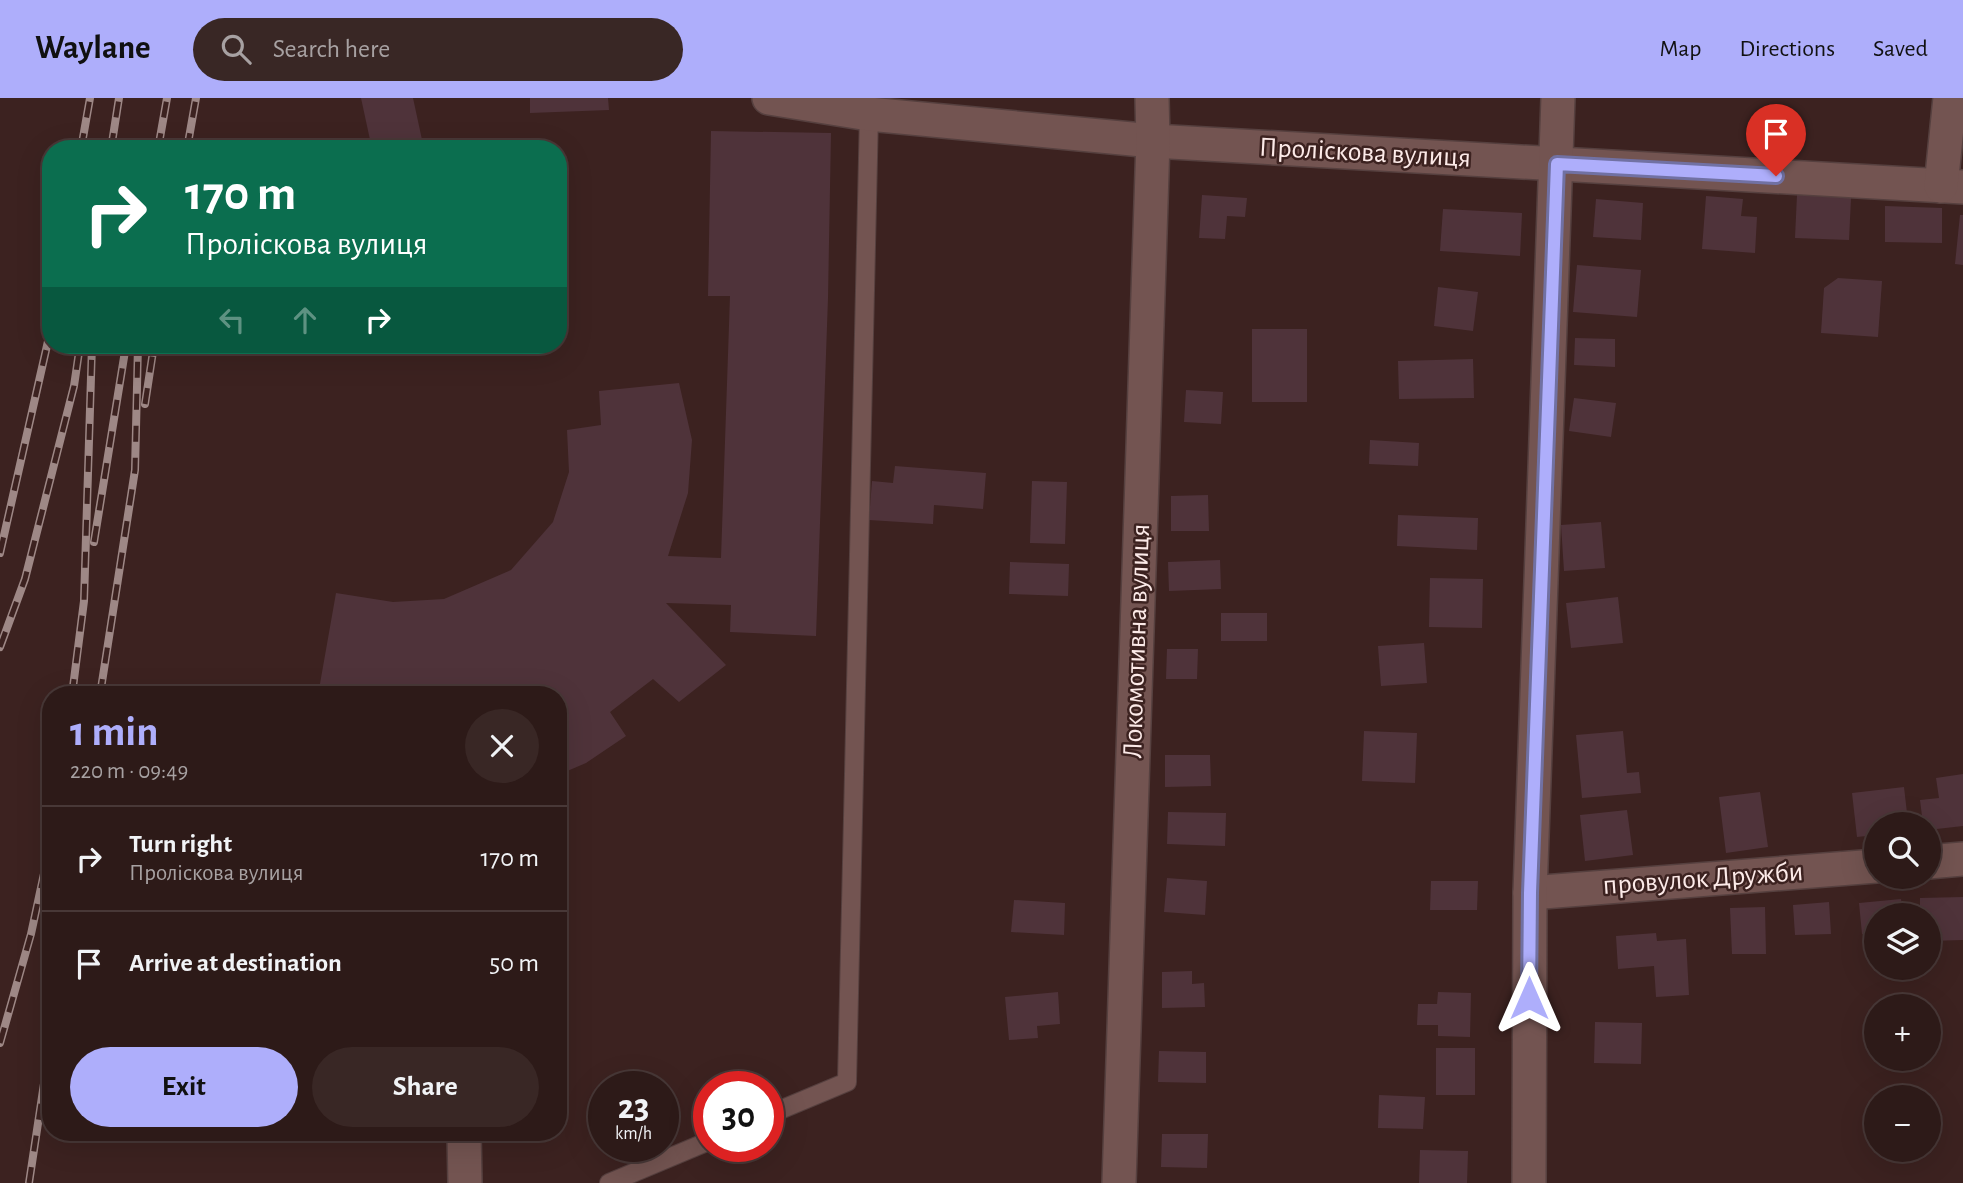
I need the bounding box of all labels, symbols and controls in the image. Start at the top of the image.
search box [193,18,683,81]
icon: search [217,30,255,68]
text: Waylane [35,32,151,65]
text: Search here [273,36,390,62]
text: Map [1659,37,1701,61]
text: Directions [1739,37,1835,61]
text: Saved [1873,37,1928,61]
pin [1746,104,1806,176]
icon: arrive [1757,115,1795,153]
street label: Проліскова вулиця [1258,133,1472,173]
icon: right [70,168,161,259]
text: 170 m [185,170,296,219]
text: Проліскова вулиця [185,228,428,260]
icon: left [213,301,251,339]
icon: ahead [286,301,324,339]
icon: right [359,301,397,339]
street label: Локомотивна вулиця [1119,523,1155,759]
button: close [465,709,539,783]
text: 1 min [70,711,159,753]
text: 220 m · 09:49 [70,760,188,783]
map controls [1864,812,1941,1162]
button: search [1864,812,1941,889]
text: Turn right [129,831,232,857]
icon: right [70,840,108,878]
text: 170 m [480,845,539,871]
street label: провулок Дружби [1602,858,1804,900]
text: Проліскова вулиця [129,862,303,885]
button: layers [1864,903,1941,980]
icon: arrive [70,945,108,983]
text: Arrive at destination [129,950,342,976]
text: 50 m [489,950,539,976]
position arrow [1492,961,1566,1035]
button: + [1864,994,1941,1071]
button: Exit [70,1047,298,1127]
button: Share [312,1047,539,1127]
speed limit sign: 30 [693,1071,784,1162]
button: − [1864,1085,1941,1162]
text: 23 [618,1090,649,1125]
text: km/h [615,1125,652,1143]

